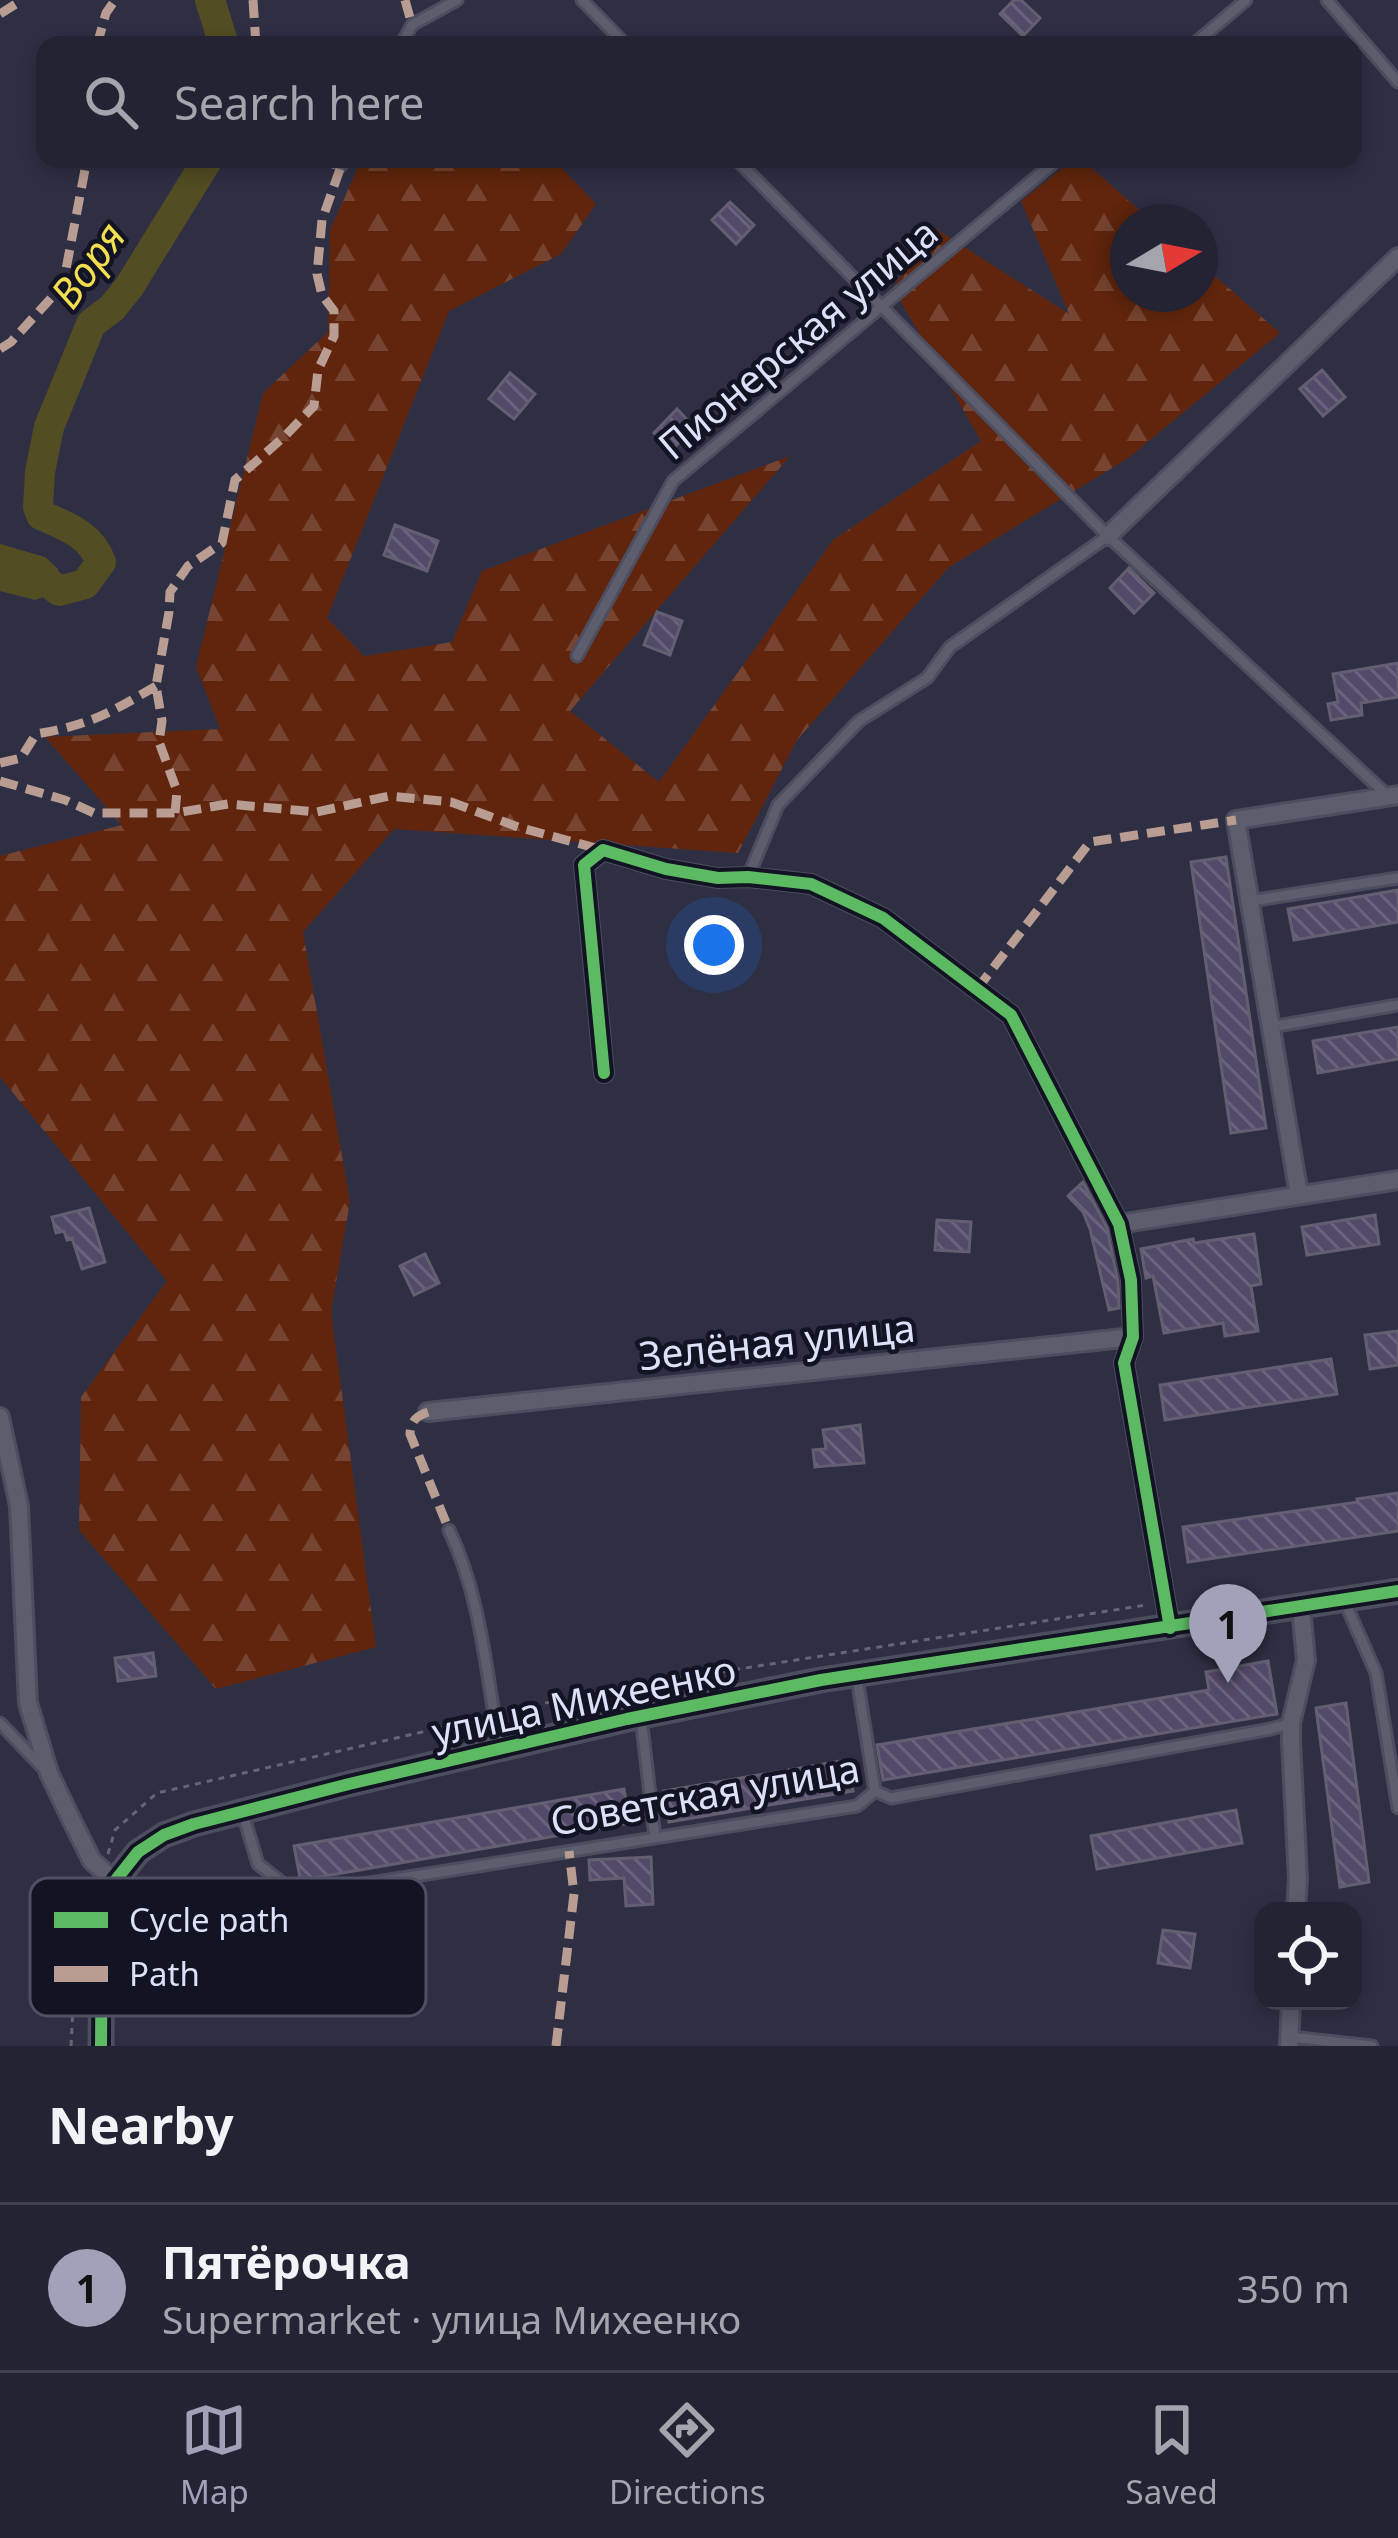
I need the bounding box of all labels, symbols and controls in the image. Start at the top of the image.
search box [36,36,1362,168]
icon: search [78,69,144,135]
text: Search here [174,72,424,133]
north arrow [1110,204,1218,312]
street label: Пионерская улица [646,205,948,470]
water label: Воря [36,210,137,319]
your location [684,915,744,975]
street label: Зелёная улица [636,1300,917,1381]
pin: 1 [1189,1584,1267,1683]
street label: улица Михеенко [427,1641,741,1758]
street label: Советская улица [546,1740,863,1847]
legend [30,1878,426,2016]
text: Cycle path [129,1897,289,1942]
map controls [1254,1902,1362,2010]
button: locate [1254,1902,1362,2010]
text: Path [129,1951,200,1996]
text: Nearby [48,2089,234,2159]
text: Пятёрочка [162,2231,410,2292]
text: 1 [76,2261,98,2314]
text: 350 m [1236,2261,1350,2314]
text: Supermarket · улица Михеенко [162,2292,741,2345]
tab: Map [180,2397,249,2514]
tab: Directions [609,2397,766,2514]
tab: Saved [1126,2397,1218,2514]

